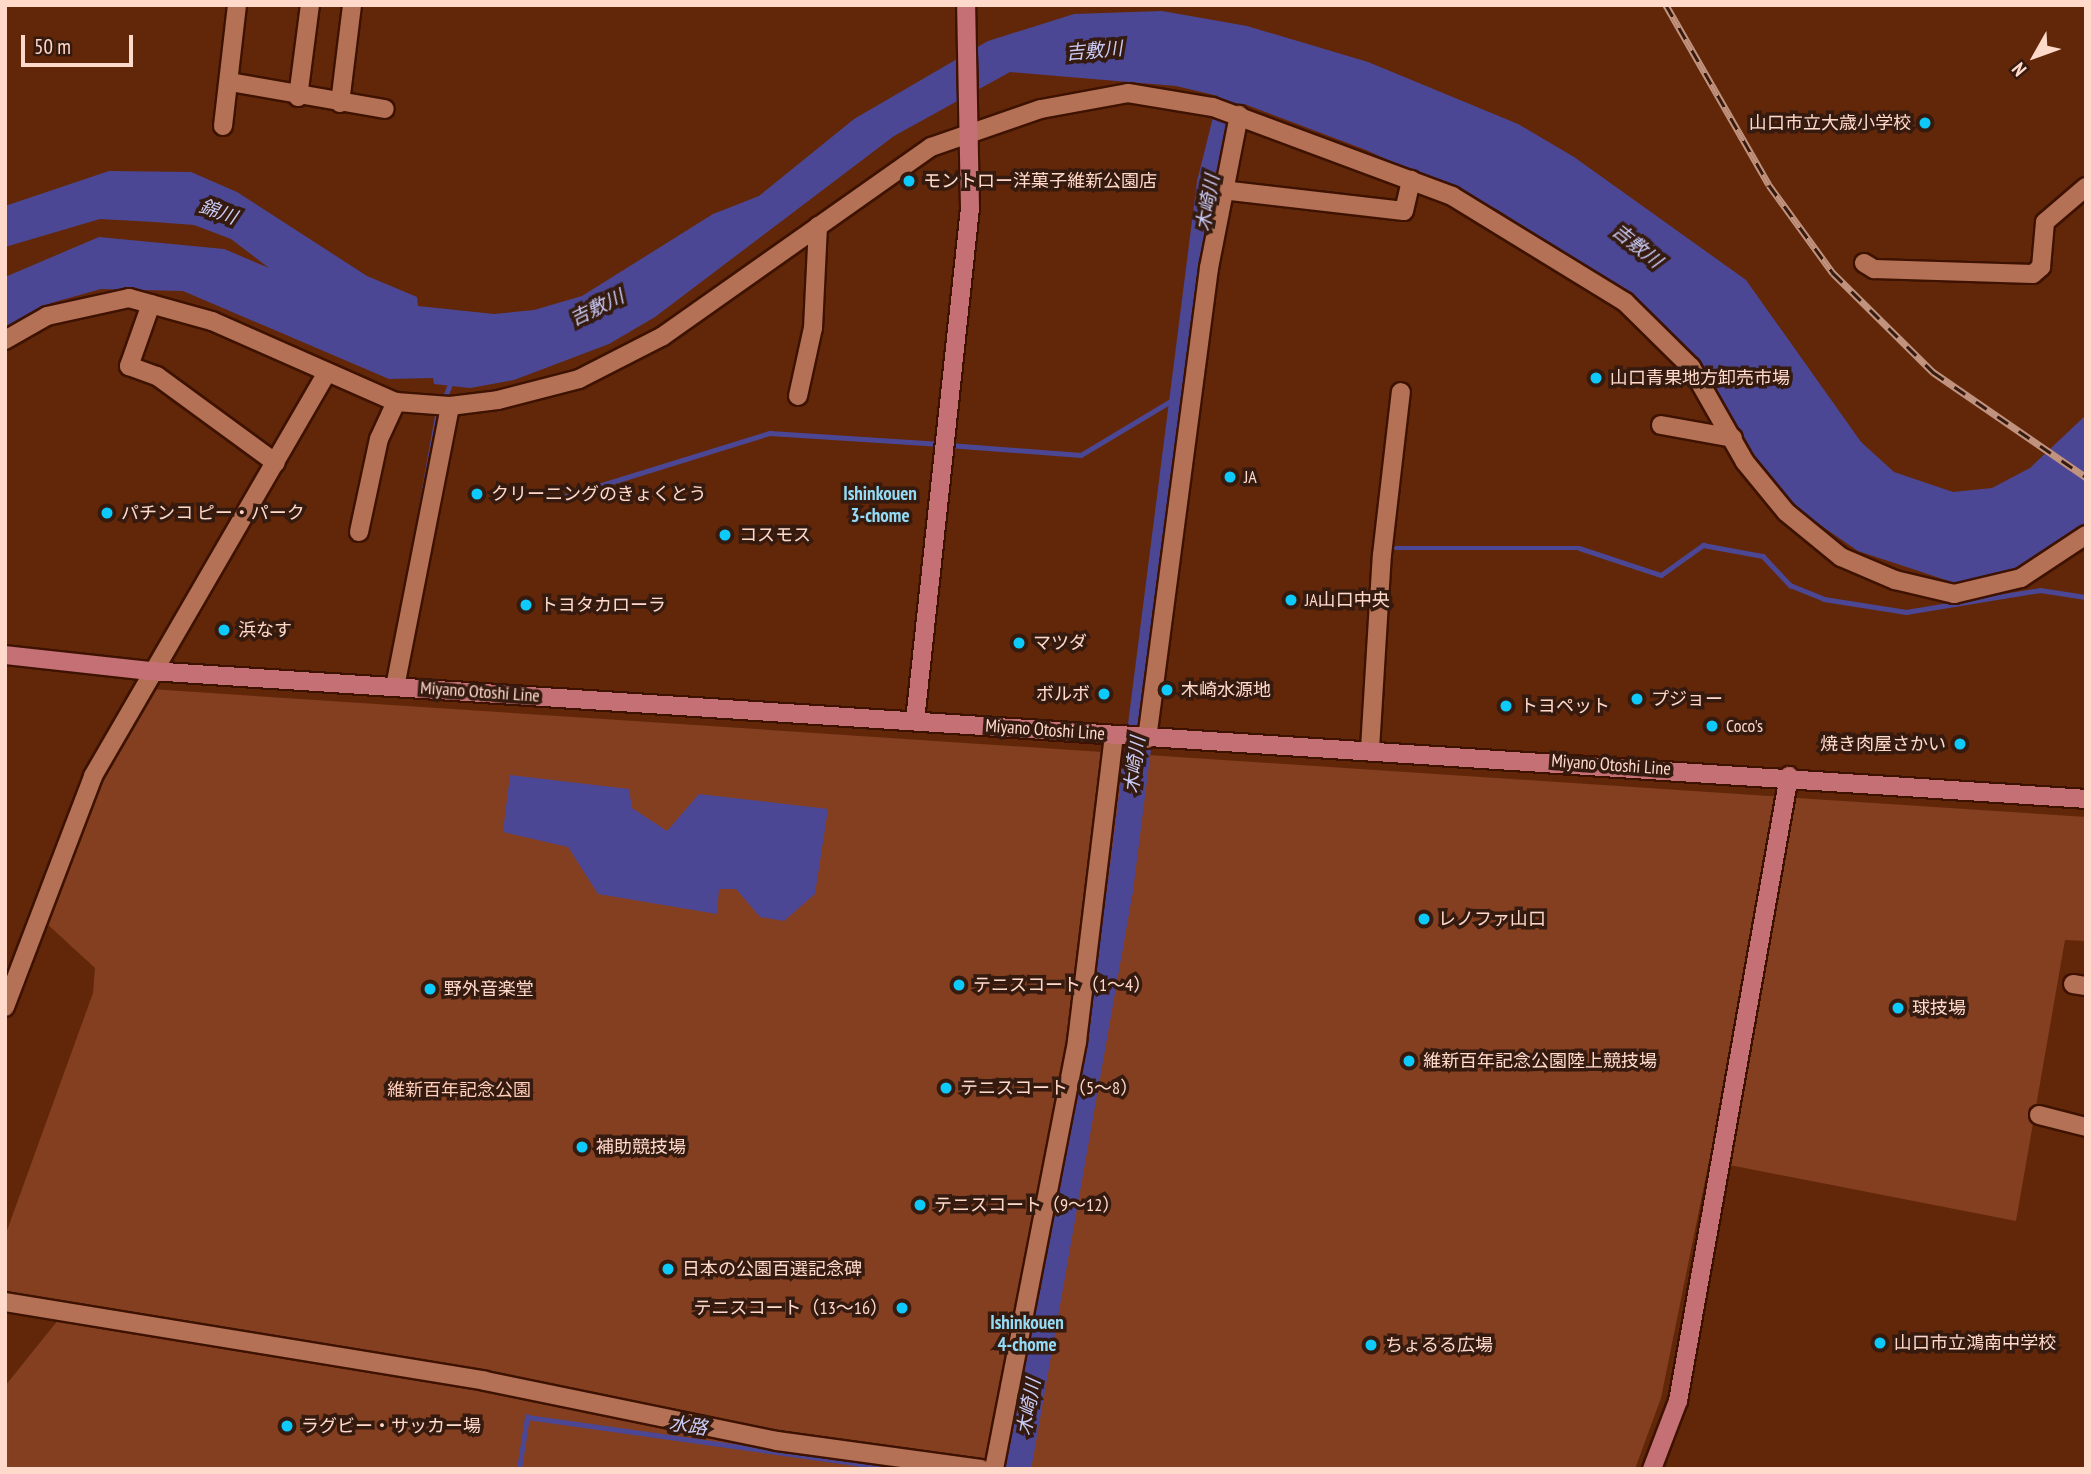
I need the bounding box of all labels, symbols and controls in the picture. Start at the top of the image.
scale bar [24,21,136,65]
north arrow [2000,21,2070,91]
text: 50 m [34,33,71,60]
water label: 吉敷川 [1065,37,1123,65]
text: N [2006,58,2031,81]
place label: 山口市立大歳小学校 [1749,112,1911,134]
marker: 山口市立大歳小学校 [1917,115,1933,131]
place label: モントロー洋菓子維新公園店 [923,170,1157,192]
marker: モントロー洋菓子維新公園店 [901,173,917,189]
water label: 木崎川 [1192,173,1224,233]
water label: 錦川 [196,195,240,229]
water label: 吉敷川 [1608,219,1666,273]
water label: 吉敷川 [566,285,628,331]
place label: 山口青果地方卸売市場 [1610,367,1790,389]
marker: 山口青果地方卸売市場 [1588,370,1604,386]
place label: JA [1244,466,1257,488]
marker: JA [1222,469,1238,485]
place label: クリーニングのきょくとう [491,483,707,505]
district label: Ishinkouen 3-chome [843,483,917,527]
marker: クリーニングのきょくとう [469,486,485,502]
place label: パチンコ ピー・パーク [121,502,305,524]
marker: パチンコ ピー・パーク [99,505,115,521]
place label: コスモス [739,524,811,546]
marker: コスモス [717,527,733,543]
place label: JA山口中央 [1305,589,1390,611]
marker: JA山口中央 [1283,592,1299,608]
place label: トヨタカローラ [540,594,666,616]
marker: トヨタカローラ [518,597,534,613]
place label: 浜なす [238,619,292,641]
marker: 浜なす [216,622,232,638]
place label: マツダ [1033,632,1087,654]
marker: マツダ [1011,635,1027,651]
street label: Miyano Otoshi Line [420,677,540,707]
place label: 木崎水源地 [1181,679,1271,701]
marker: 木崎水源地 [1159,682,1175,698]
place label: ボルボ [1036,683,1090,705]
marker: ボルボ [1096,686,1112,702]
place label: プジョー [1651,688,1723,710]
marker: プジョー [1629,691,1645,707]
place label: トヨペット [1520,695,1610,717]
marker: トヨペット [1498,698,1514,714]
street label: Miyano Otoshi Line [985,715,1105,745]
place label: Coco's [1726,715,1763,737]
marker: Coco's [1704,718,1720,734]
place label: 焼き肉屋さかい [1820,733,1946,755]
water label: 木崎川 [1120,735,1150,795]
marker: 焼き肉屋さかい [1952,736,1968,752]
street label: Miyano Otoshi Line [1551,750,1671,780]
place label: レノファ山口 [1438,908,1546,930]
marker: レノファ山口 [1416,911,1432,927]
place label: テニスコート（1～4） [973,974,1151,996]
marker: テニスコート（1～4） [951,977,967,993]
place label: 野外音楽堂 [444,978,534,1000]
marker: 野外音楽堂 [422,981,438,997]
place label: 球技場 [1912,997,1966,1019]
marker: 球技場 [1890,1000,1906,1016]
place label: 維新百年記念公園陸上競技場 [1423,1050,1657,1072]
marker: 維新百年記念公園陸上競技場 [1401,1053,1417,1069]
place label: テニスコート（5～8） [960,1077,1138,1099]
park label: 維新百年記念公園 [387,1079,531,1101]
marker: テニスコート（5～8） [938,1080,954,1096]
place label: 補助競技場 [596,1136,686,1158]
marker: 補助競技場 [574,1139,590,1155]
place label: テニスコート（9～12） [934,1194,1120,1216]
marker: テニスコート（9～12） [912,1197,928,1213]
place label: 日本の公園百選記念碑 [682,1258,862,1280]
marker: 日本の公園百選記念碑 [660,1261,676,1277]
place label: テニスコート（13～16） [694,1297,888,1319]
marker: テニスコート（13～16） [894,1300,910,1316]
district label: Ishinkouen 4-chome [990,1312,1064,1356]
place label: 山口市立鴻南中学校 [1894,1332,2056,1354]
place label: ちょるる広場 [1385,1334,1493,1356]
marker: 山口市立鴻南中学校 [1872,1335,1888,1351]
marker: ちょるる広場 [1363,1337,1379,1353]
water label: 木崎川 [1013,1377,1045,1437]
water label: 水路 [668,1412,708,1440]
place label: ラグビー・サッカー場 [301,1415,481,1437]
marker: ラグビー・サッカー場 [279,1418,295,1434]

